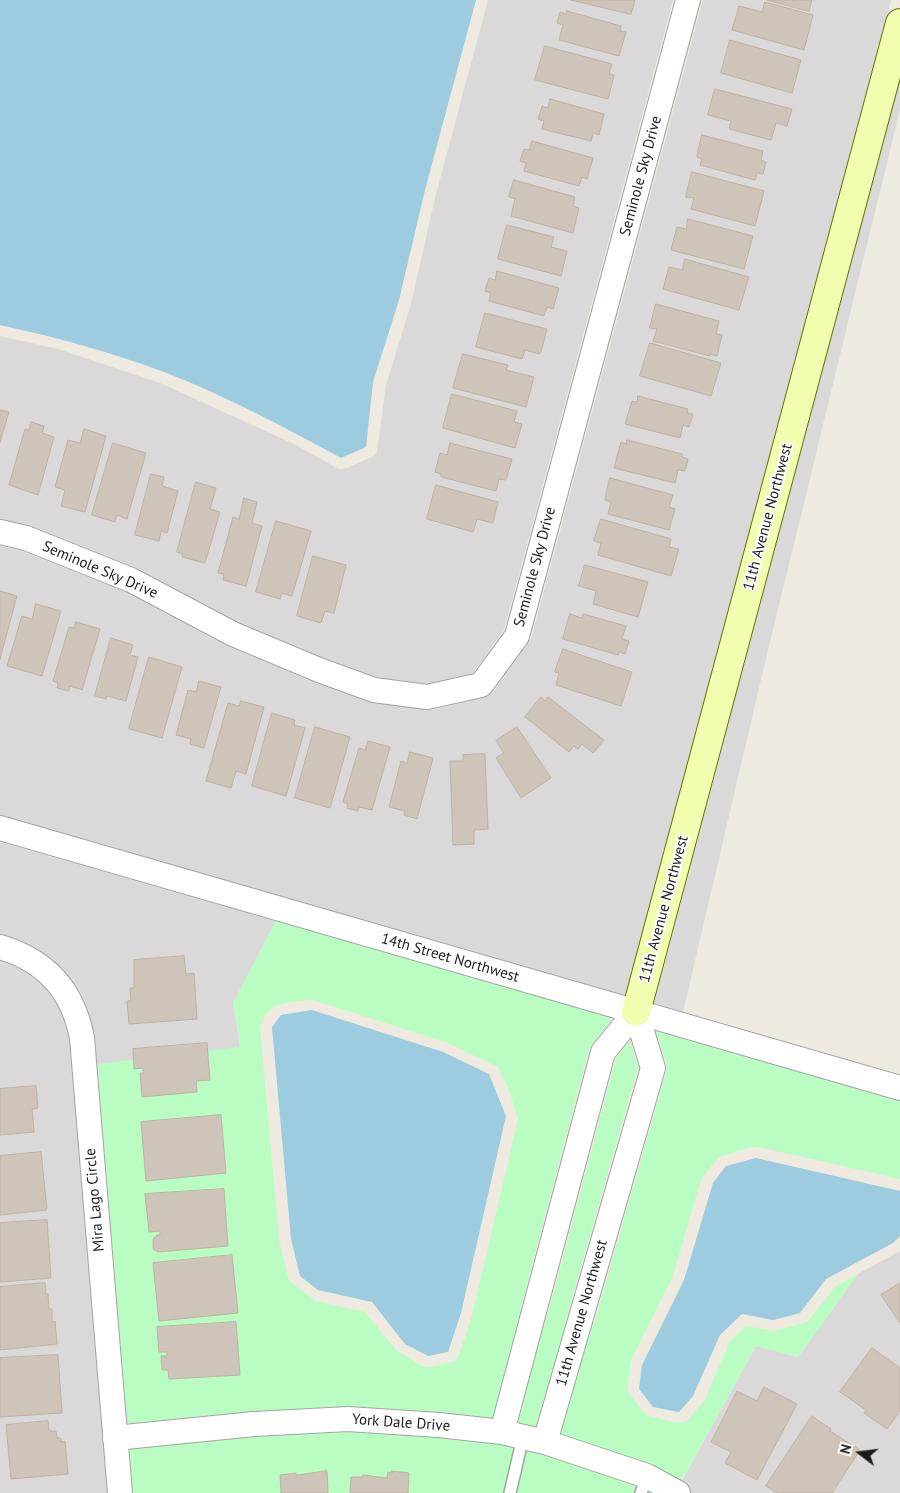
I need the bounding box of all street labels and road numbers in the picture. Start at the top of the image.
street label: Seminole Sky Drive [616,114,666,238]
street label: 11th Avenue Northwest [740,442,796,592]
street label: Seminole Sky Drive [510,505,560,629]
street label: Seminole Sky Drive [40,538,160,602]
street label: 11th Avenue Northwest [636,834,692,984]
street label: 14th Street Northwest [379,930,521,986]
street label: Mira Lago Circle [82,1147,108,1253]
street label: 11th Avenue Northwest [552,1238,612,1388]
street label: York Dale Drive [351,1411,451,1435]

